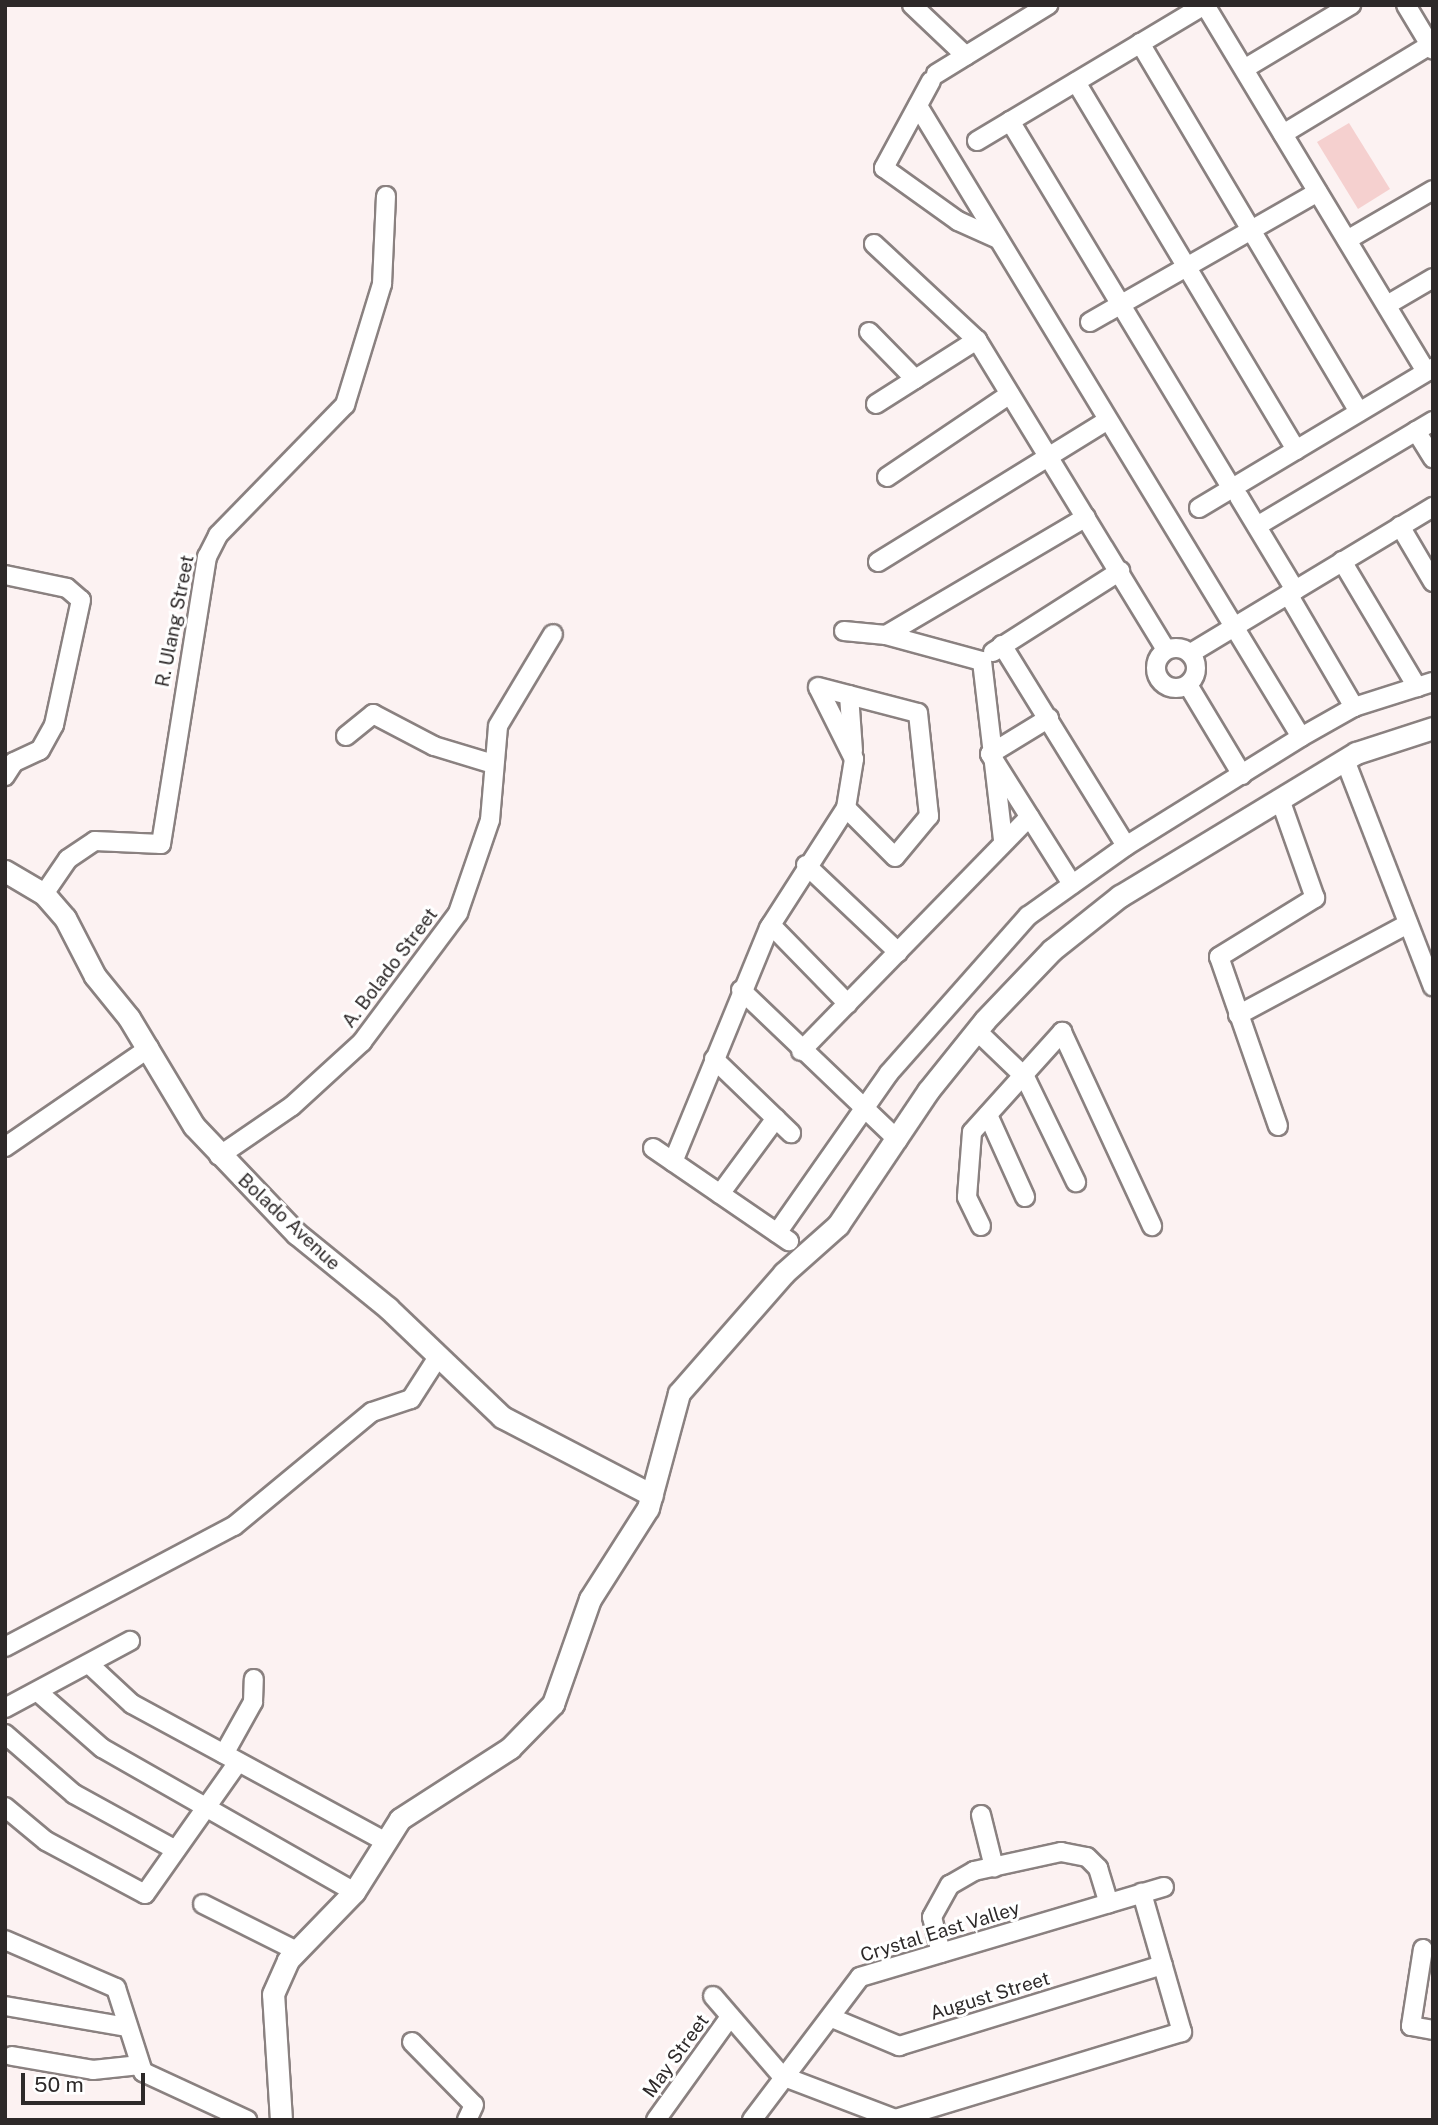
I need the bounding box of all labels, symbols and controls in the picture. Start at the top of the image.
street label: R. Ulang Street [151,553,199,689]
street label: A. Bolado Street [337,903,443,1033]
street label: Bolado Avenue [233,1169,345,1275]
street label: Crystal East Valley [857,1897,1023,1967]
street label: August Street [927,1967,1053,2025]
street label: May Street [638,2010,714,2102]
scale bar [24,2058,149,2102]
text: 50 m [34,2072,84,2097]

